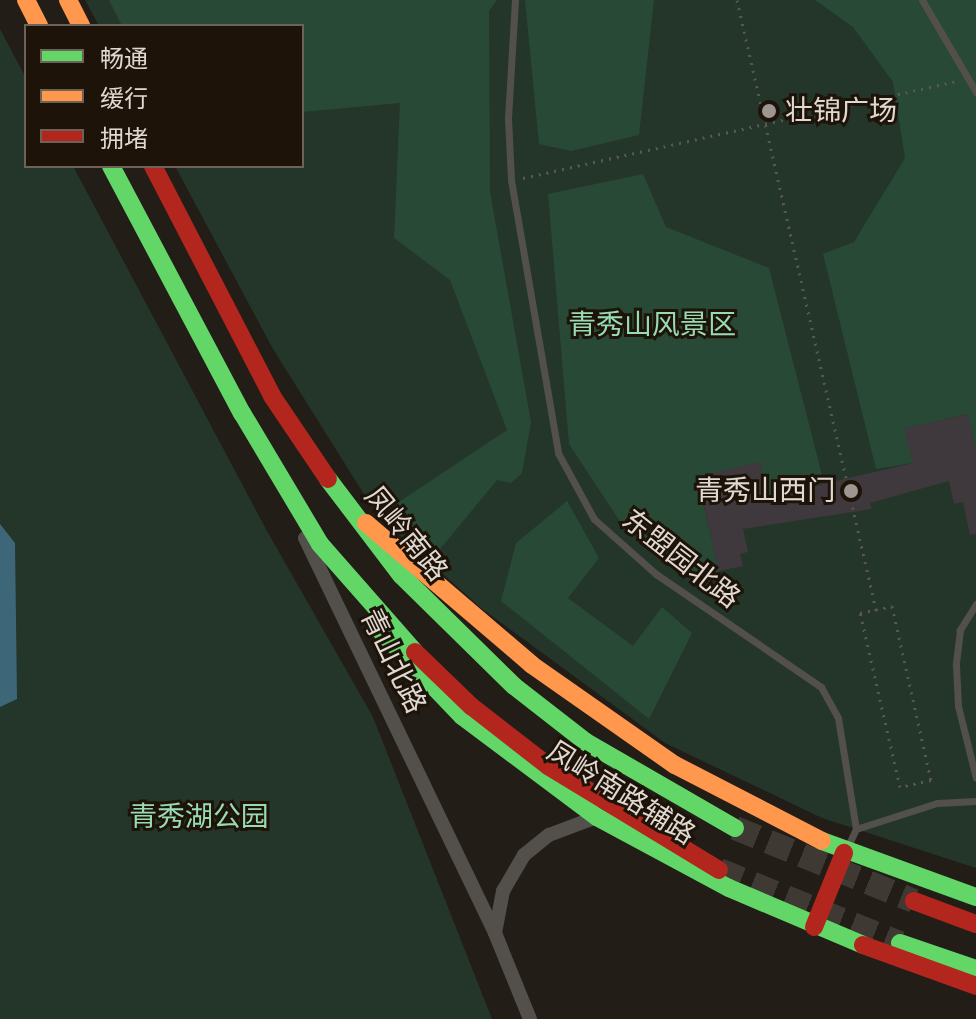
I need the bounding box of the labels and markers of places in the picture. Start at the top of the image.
place label: 壮锦广场 [785,94,897,128]
marker: 壮锦广场 [760,102,778,120]
place label: 青秀山西门 [695,474,835,508]
marker: 青秀山西门 [842,482,860,500]

